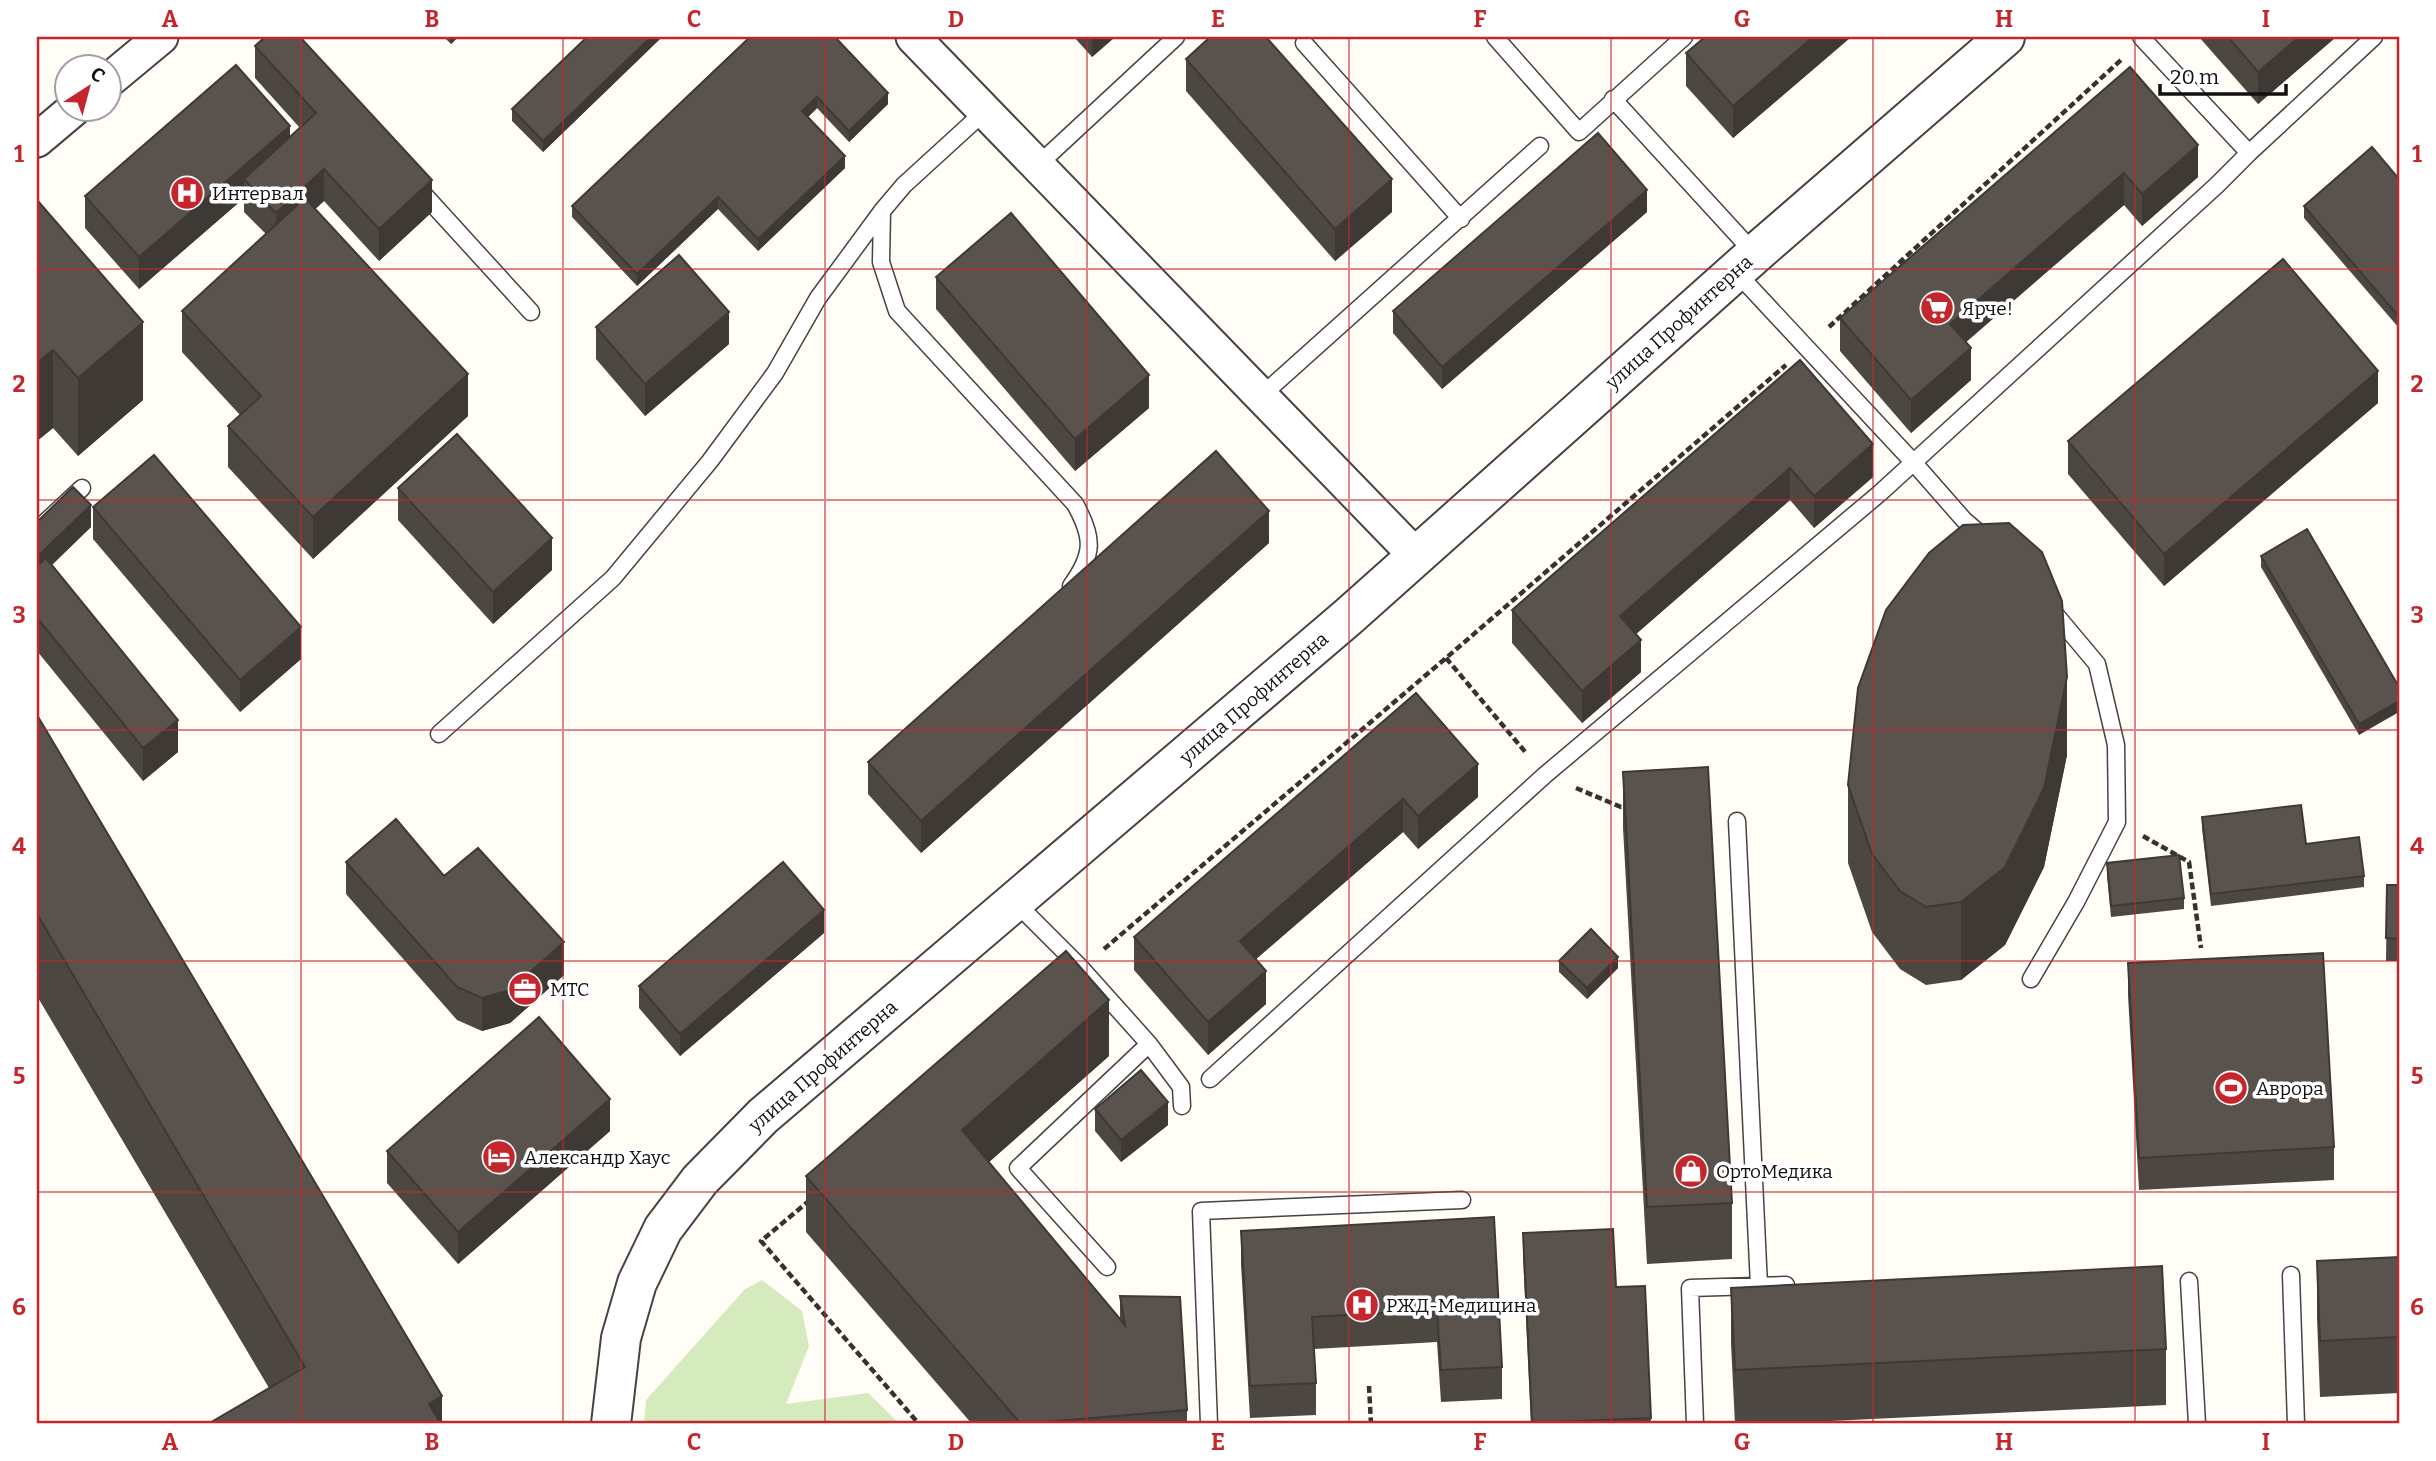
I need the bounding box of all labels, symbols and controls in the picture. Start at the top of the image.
text: A [162,5,179,33]
text: B [425,5,439,33]
text: C [687,5,701,33]
text: D [948,5,964,33]
text: E [1211,5,1225,33]
text: F [1474,5,1487,33]
text: G [1734,5,1751,33]
text: H [1995,5,2013,33]
text: I [2262,5,2270,33]
north arrow [52,52,122,122]
scale bar [2160,52,2286,96]
text: С [86,62,109,87]
text: 20 m [2170,64,2219,90]
text: 1 [14,140,24,168]
text: 1 [2412,140,2422,168]
hospital icon: Интервал [168,174,206,212]
place label: Интервал [212,182,304,205]
street label: улица Профинтерна [1600,250,1757,395]
supermarket icon: Ярче! [1918,289,1956,327]
place label: Ярче! [1962,297,2013,320]
text: 2 [13,370,26,398]
text: 2 [2411,370,2424,398]
text: 3 [12,601,26,629]
text: 3 [2410,601,2424,629]
street label: улица Профинтерна [1174,627,1333,769]
text: 4 [12,832,26,860]
text: 4 [2410,832,2424,860]
office icon: МТС [506,970,544,1008]
place label: МТС [550,978,589,1001]
street label: улица Профинтерна [743,995,902,1137]
text: 5 [13,1062,25,1090]
text: 5 [2411,1062,2423,1090]
sports icon: Аврора [2212,1069,2250,1107]
place label: Аврора [2256,1077,2324,1100]
hotel icon: Александр Хаус [480,1138,518,1176]
place label: Александр Хаус [524,1146,671,1169]
shop icon: ОртоМедика [1672,1152,1710,1190]
place label: ОртоМедика [1716,1160,1833,1183]
hospital icon: РЖД-Медицина [1343,1286,1381,1324]
text: 6 [12,1293,26,1321]
text: 6 [2410,1293,2424,1321]
place label: РЖД-Медицина [1386,1294,1537,1317]
text: A [162,1428,179,1456]
text: B [425,1428,439,1456]
text: C [687,1428,701,1456]
text: D [948,1428,964,1456]
text: E [1211,1428,1225,1456]
text: F [1474,1428,1487,1456]
text: G [1734,1428,1751,1456]
text: H [1995,1428,2013,1456]
text: I [2262,1428,2270,1456]

